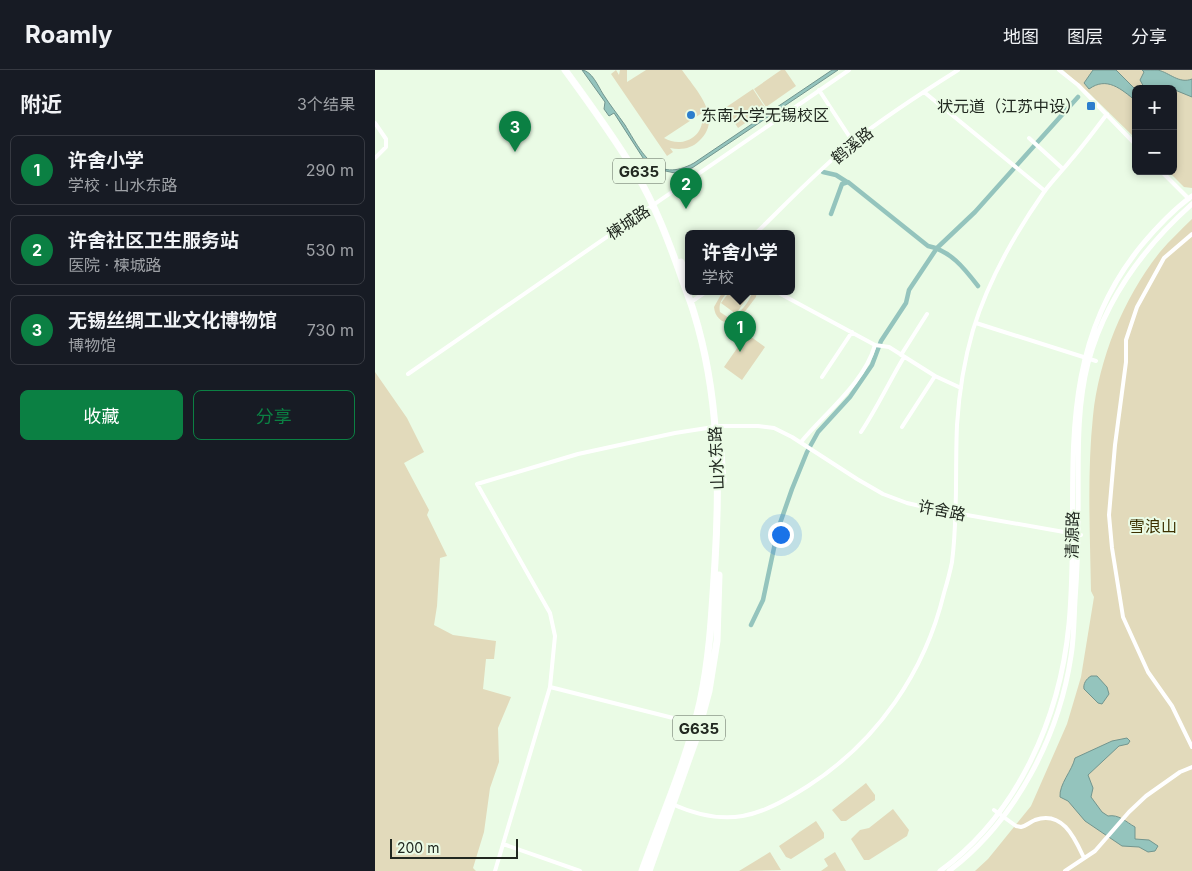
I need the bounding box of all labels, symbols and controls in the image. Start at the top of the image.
text: Roamly [25,20,112,49]
text: 地图 [1003,26,1039,47]
text: 图层 [1067,26,1103,47]
text: 分享 [1131,26,1167,47]
map controls [1132,85,1177,175]
button: + [1132,85,1177,130]
text: 附近 [20,92,62,117]
text: 3个结果 [297,94,355,114]
place label: 状元道（江苏中设） [937,96,1081,116]
marker: 状元道（江苏中设） [1085,100,1097,112]
place label: 东南大学无锡校区 [701,105,829,125]
marker: 东南大学无锡校区 [685,109,697,121]
pin: 3 [499,111,531,152]
street label: 鹤溪路 [827,122,877,168]
button: − [1132,130,1177,175]
text: 许舍小学 [68,149,144,172]
road number: G635 [613,158,665,184]
text: 1 [34,160,40,180]
text: 290 m [306,160,354,180]
pin: 2 [670,168,702,209]
text: 学校 · 山水东路 [68,175,178,195]
street label: 楝城路 [603,200,653,244]
text: 许舍社区卫生服务站 [68,229,239,252]
popup [685,230,795,295]
text: 2 [32,240,42,260]
text: 530 m [306,240,354,260]
text: 许舍小学 [702,241,778,264]
text: 医院 · 楝城路 [68,255,162,275]
text: 学校 [702,267,734,287]
text: 无锡丝绸工业文化博物馆 [68,309,277,332]
pin: 1 [724,311,756,352]
text: 3 [32,320,42,340]
text: 730 m [307,320,354,340]
text: 博物馆 [68,335,116,355]
button: 收藏 [20,390,183,440]
button: 分享 [193,390,355,440]
street label: 山水东路 [704,426,728,490]
street label: 许舍路 [917,496,967,524]
street label: 清源路 [1062,511,1082,559]
park label: 雪浪山 [1129,516,1177,536]
your location [768,522,794,548]
road number: G635 [673,716,725,740]
scale bar [390,836,517,859]
text: 200 m [397,839,439,856]

